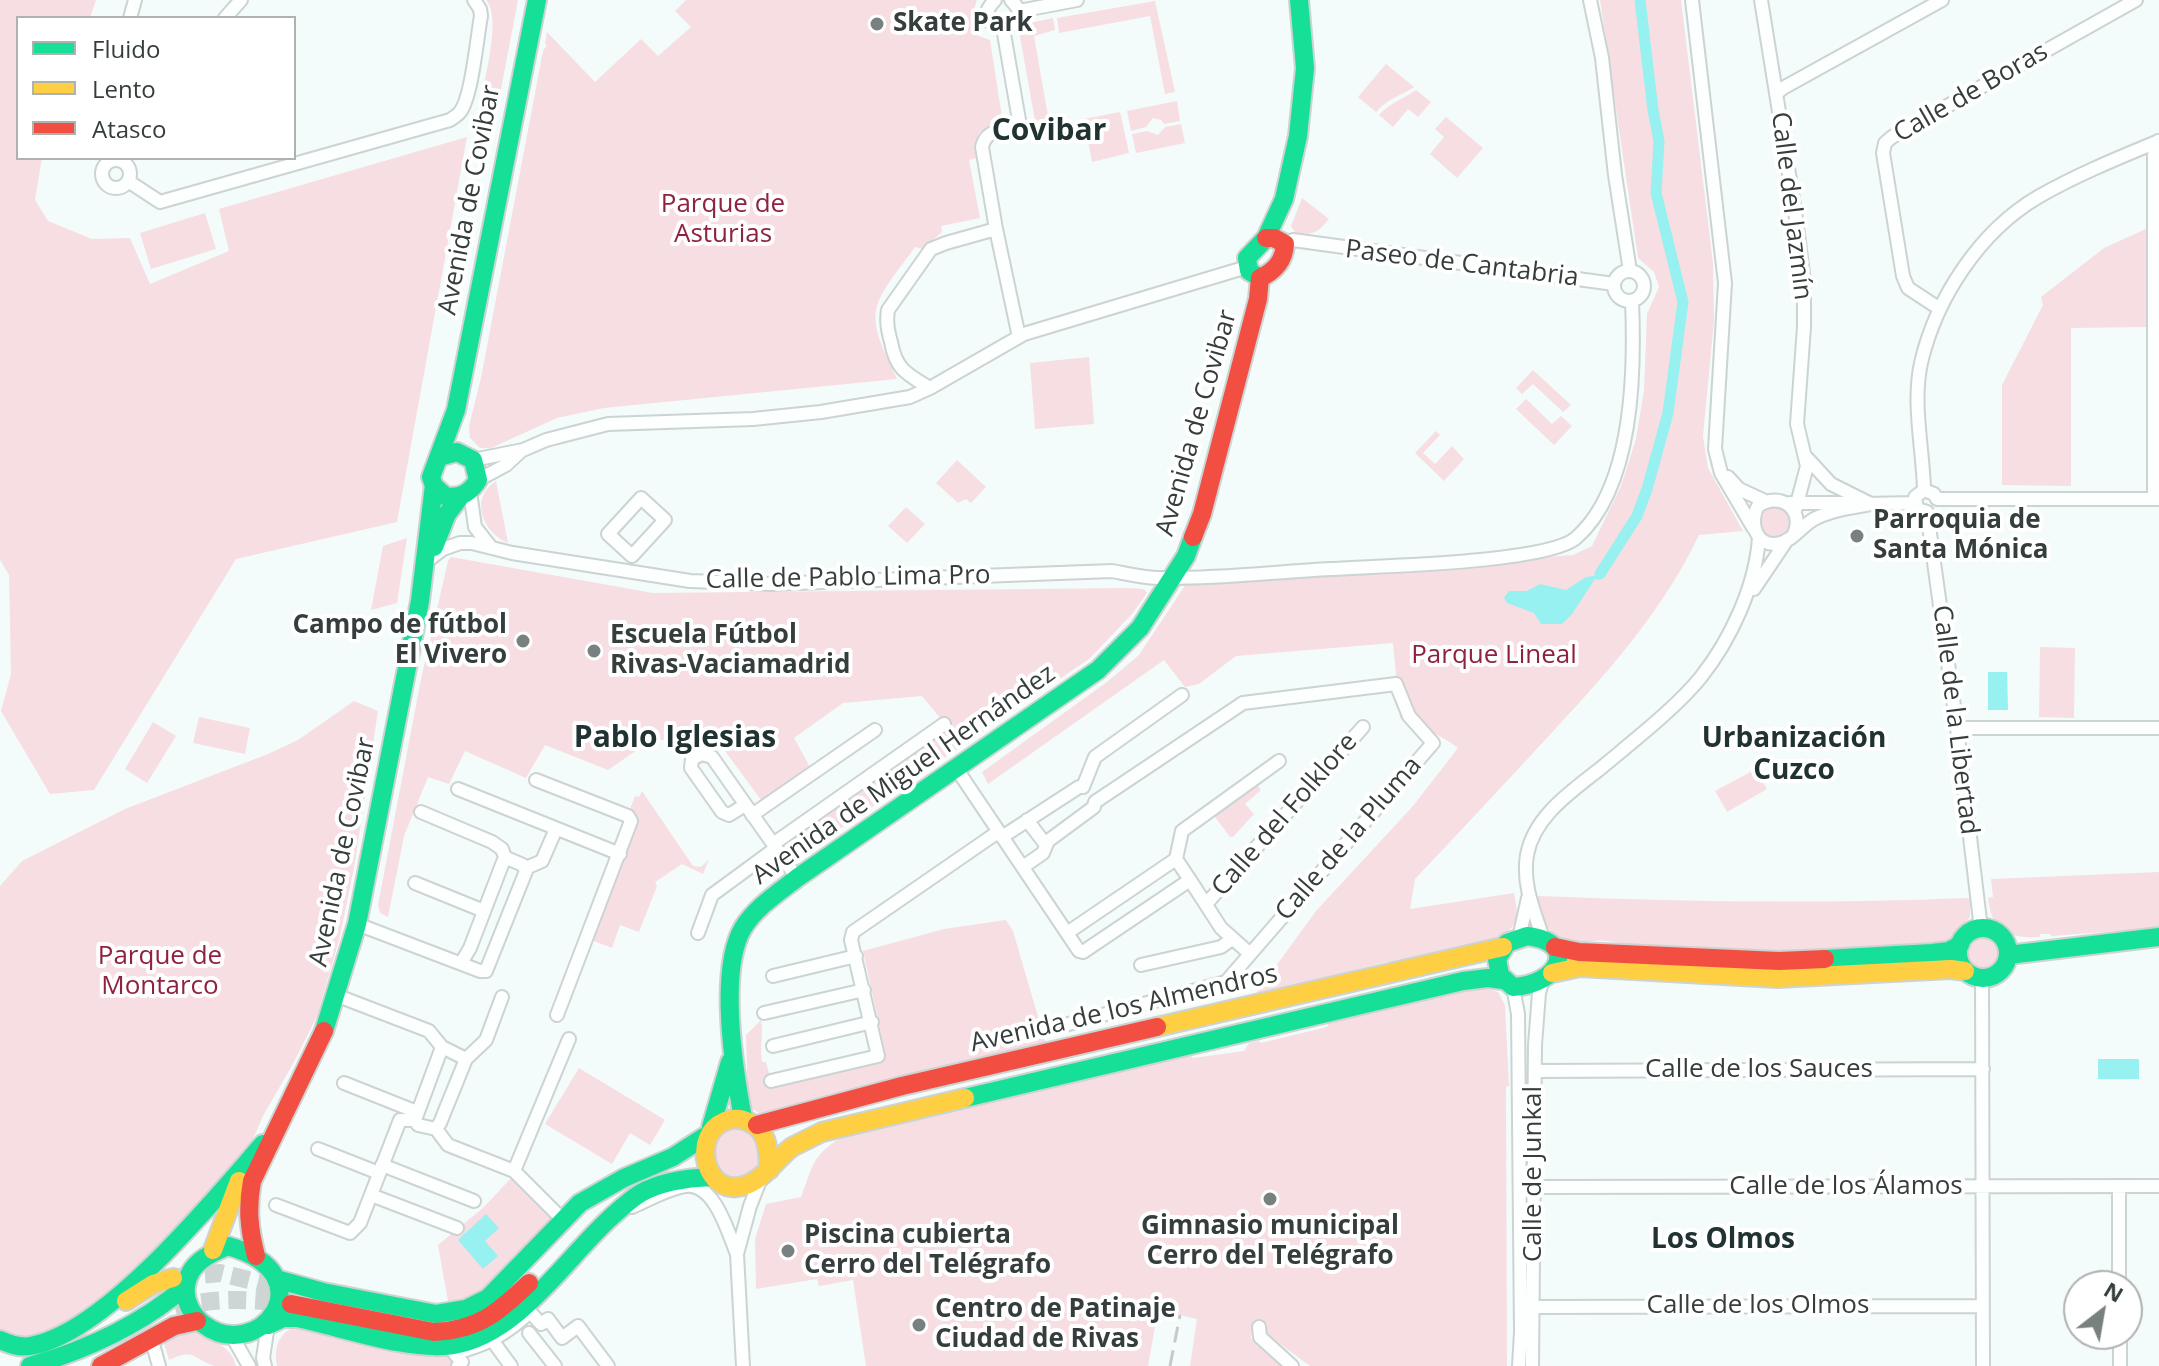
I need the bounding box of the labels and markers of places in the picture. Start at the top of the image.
place label: Skate Park [893,8,1033,40]
marker: Skate Park [868,15,886,33]
place label: Parroquia de Santa Mónica [1873,505,2049,566]
marker: Parroquia de Santa Mónica [1848,527,1866,545]
place label: Campo de fútbol El Vivero [292,610,507,672]
place label: Escuela Fútbol Rivas-Vaciamadrid [610,620,850,682]
marker: Campo de fútbol El Vivero [514,632,532,650]
marker: Escuela Fútbol Rivas-Vaciamadrid [585,642,603,660]
marker: Gimnasio municipal Cerro del Telégrafo [1261,1190,1279,1208]
place label: Gimnasio municipal Cerro del Telégrafo [1141,1211,1399,1272]
place label: Piscina cubierta Cerro del Telégrafo [804,1220,1051,1282]
marker: Piscina cubierta Cerro del Telégrafo [779,1242,797,1260]
place label: Centro de Patinaje Ciudad de Rivas [935,1294,1176,1356]
marker: Centro de Patinaje Ciudad de Rivas [910,1316,928,1334]

